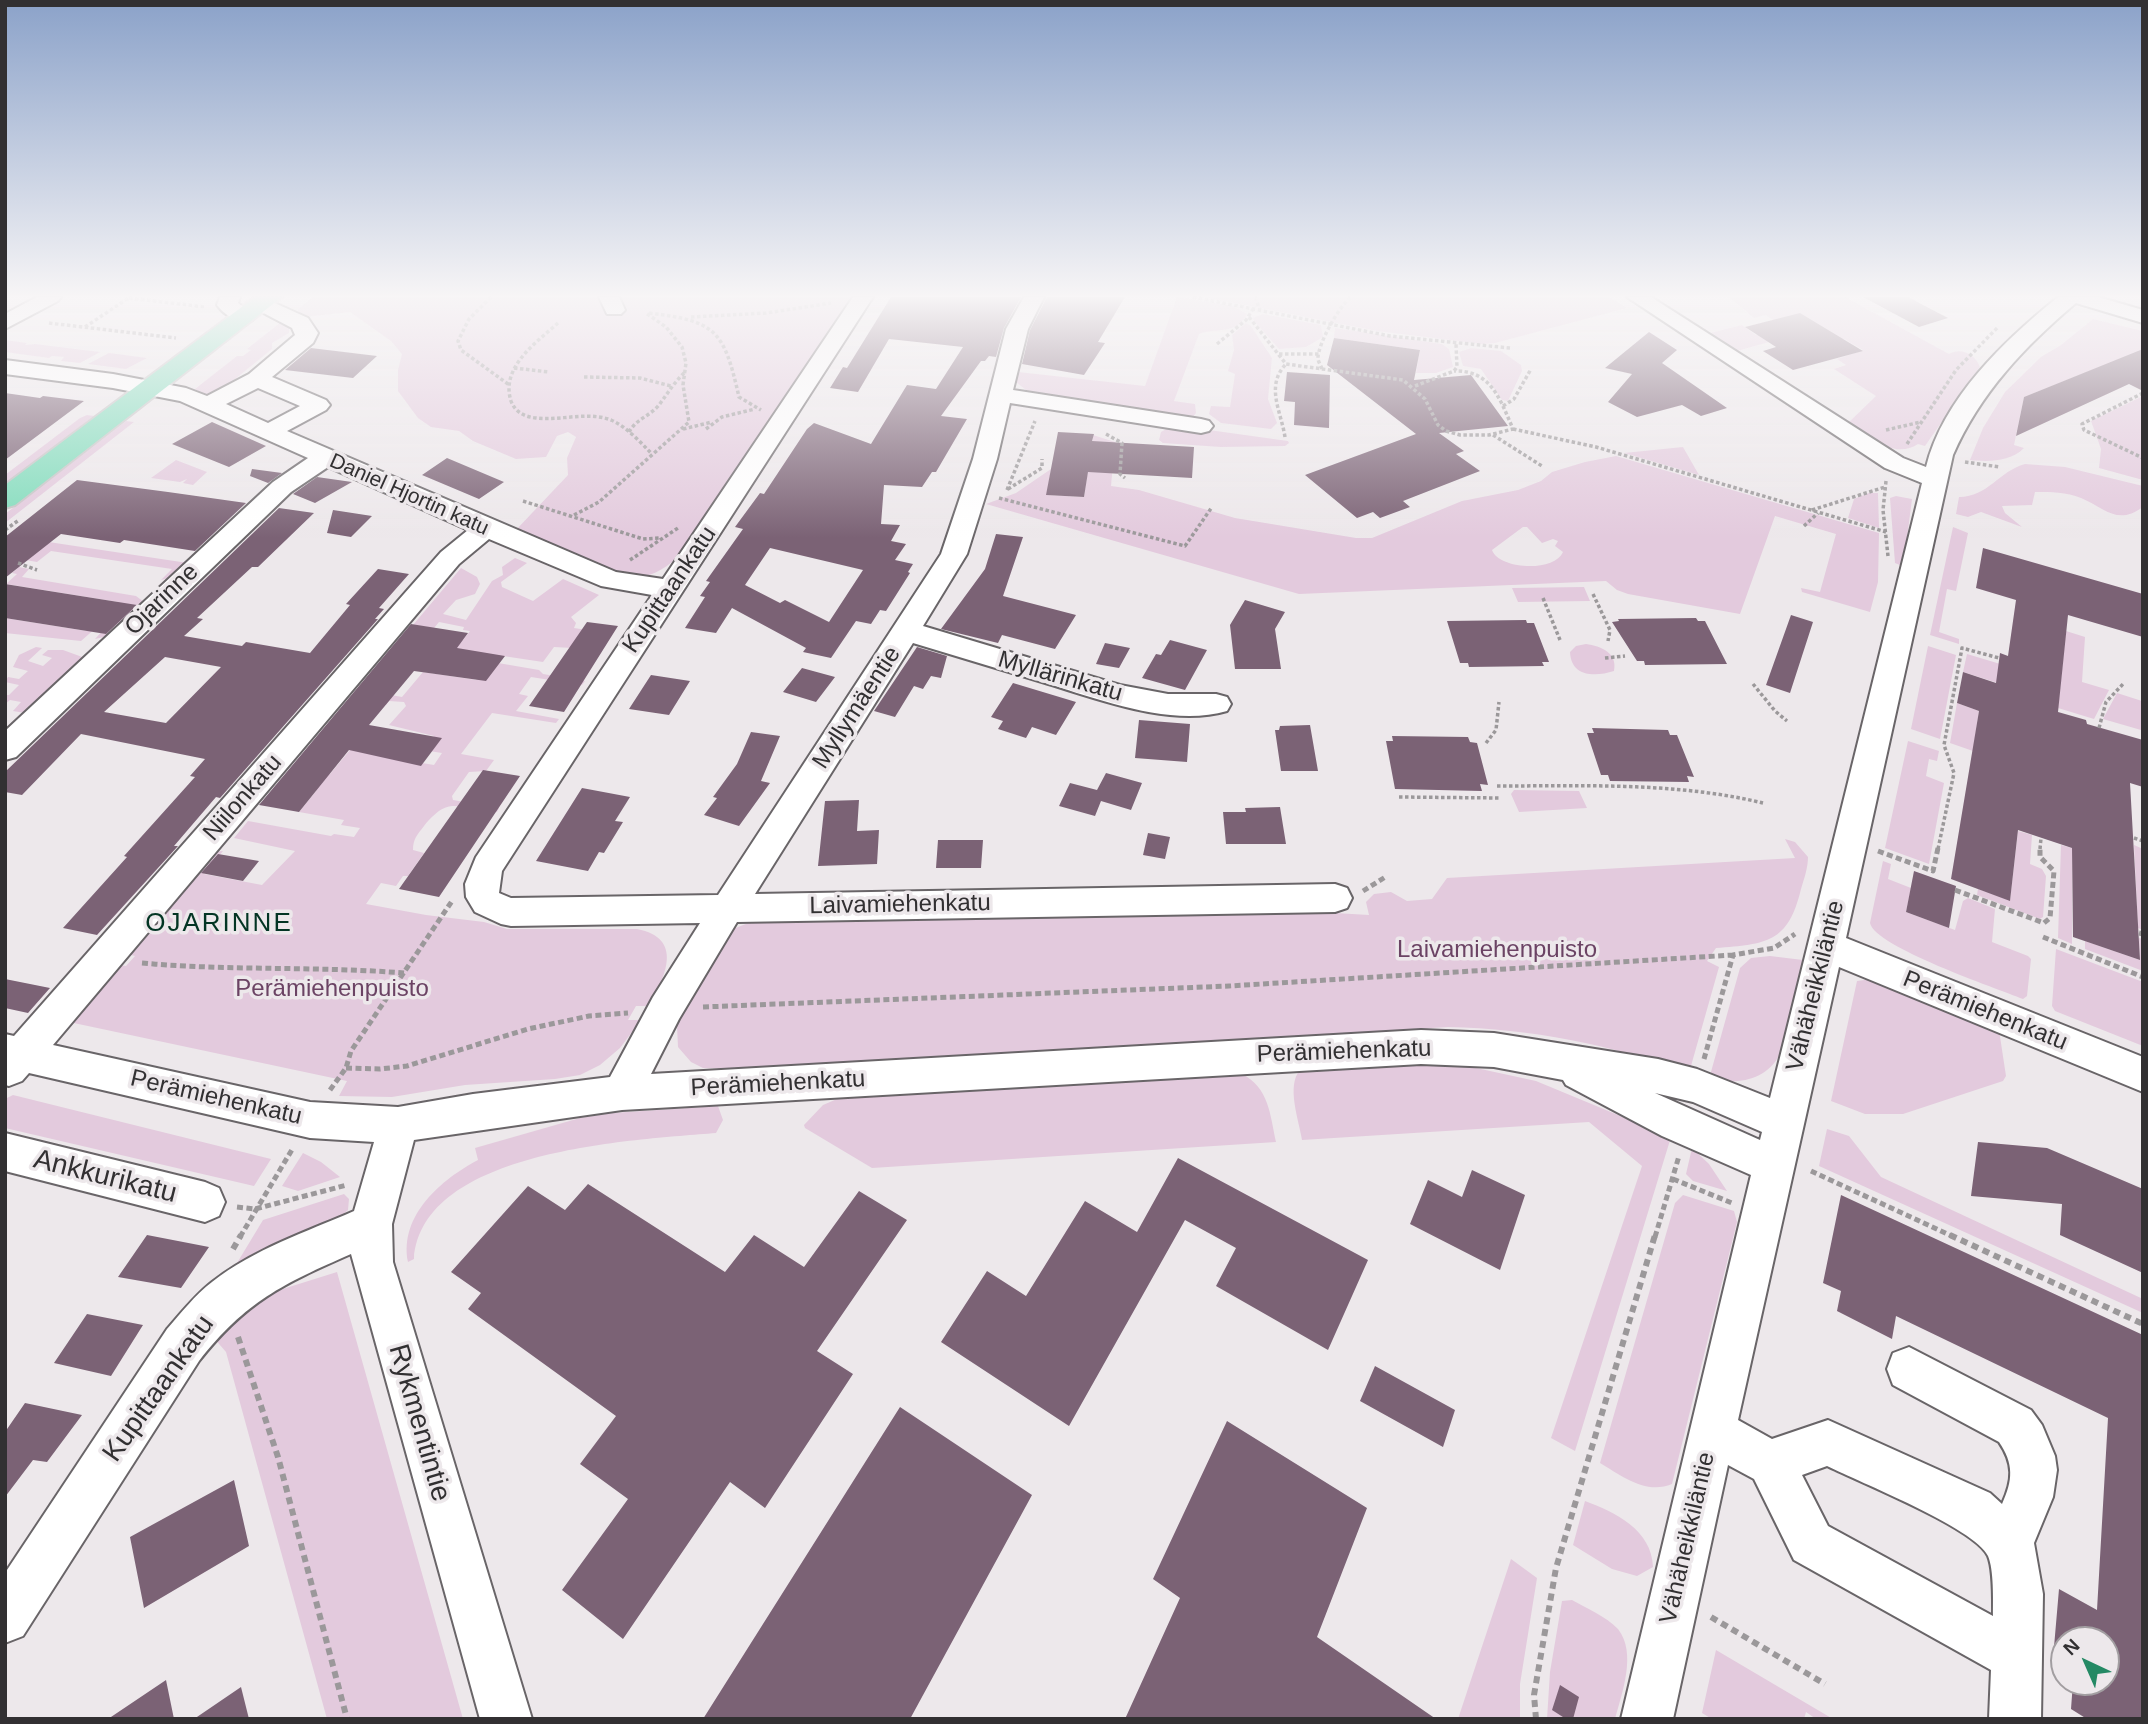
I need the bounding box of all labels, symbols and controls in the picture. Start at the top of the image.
street label: Daniel Hjortin katu [326,449,492,541]
street label: Kupittaankatu [617,521,723,659]
street label: Ojarinne [119,558,205,642]
street label: Myllymäentie [807,641,907,775]
street label: Myllärinkatu [994,646,1126,708]
street label: Niilonkatu [198,749,288,847]
street label: Laivamiehenkatu [809,889,991,921]
street label: Vähäheikkiläntie [1781,898,1851,1074]
district label: OJARINNE [146,908,292,940]
park label: Laivamiehenpuisto [1397,936,1597,964]
street label: Perämiehenkatu [1899,965,2071,1057]
park label: Perämiehenpuisto [235,975,429,1003]
street label: Perämiehenkatu [1256,1035,1432,1069]
street label: Perämiehenkatu [128,1064,304,1132]
street label: Perämiehenkatu [690,1065,866,1103]
street label: Ankkurikatu [30,1143,180,1211]
street label: Kupittaankatu [96,1309,222,1469]
street label: Rykmentintie [381,1341,457,1505]
street label: Vähäheikkiläntie [1654,1450,1722,1626]
north arrow [2050,1626,2120,1696]
text: N [2059,1635,2084,1659]

